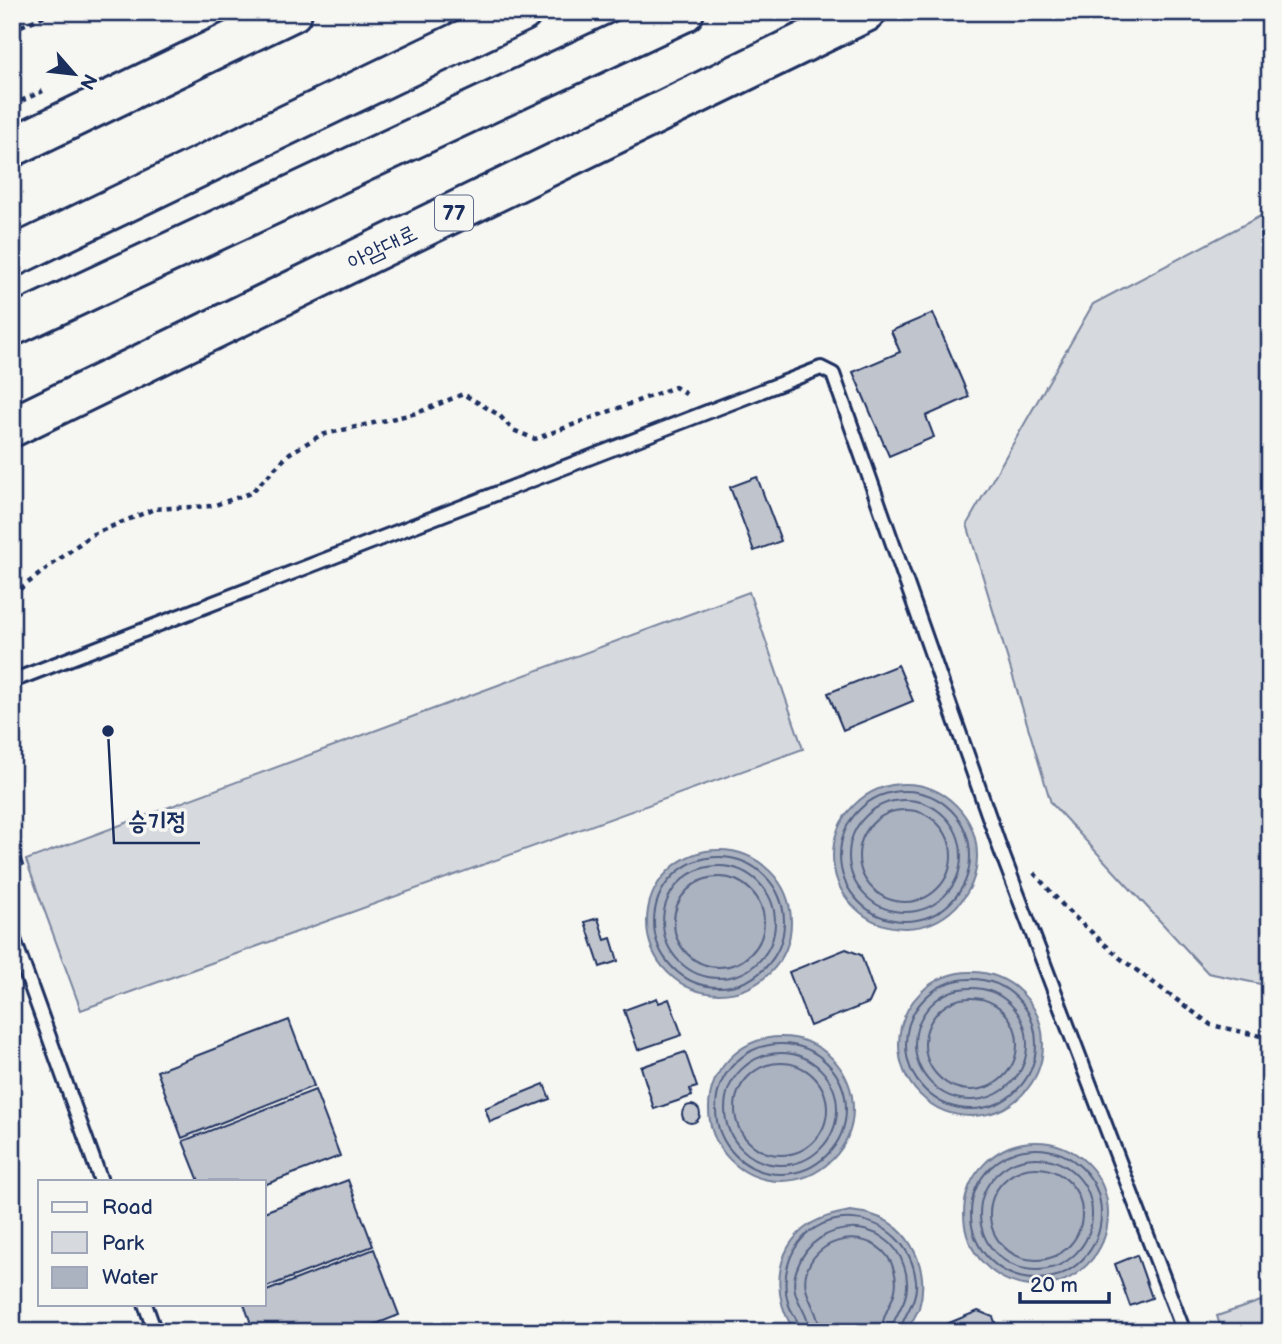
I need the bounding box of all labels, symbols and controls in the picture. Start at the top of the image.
north arrow [38,38,108,108]
text: N [74,70,101,93]
road number: 77 [435,196,473,230]
street label: 아암대로 [343,219,422,277]
callout: 승기정 [114,798,200,843]
text: 승기정 [128,807,186,836]
legend [38,1180,266,1306]
text: Road [102,1195,153,1220]
text: Park [102,1231,145,1256]
scale bar [1020,1260,1109,1304]
text: Water [102,1265,158,1290]
text: 20 m [1030,1273,1078,1298]

